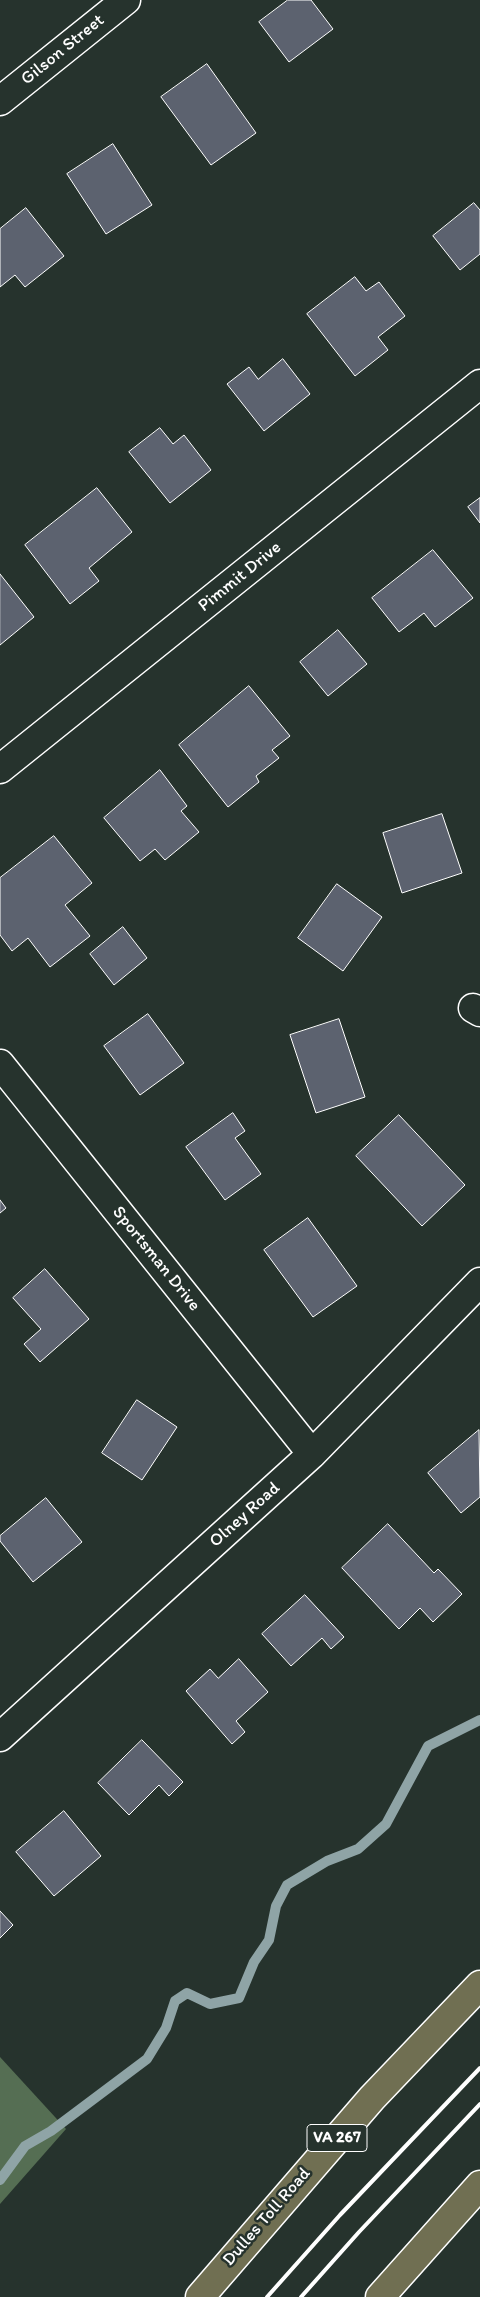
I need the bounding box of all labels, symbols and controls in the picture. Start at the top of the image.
street label: Gilson Street [17,10,109,90]
street label: Pimmit Drive [194,537,286,617]
street label: Sportsman Drive [107,1202,205,1316]
street label: Olney Road [205,1478,285,1552]
road number: VA 267 [307,2124,367,2152]
street label: Dulles Toll Road [218,2163,316,2271]

